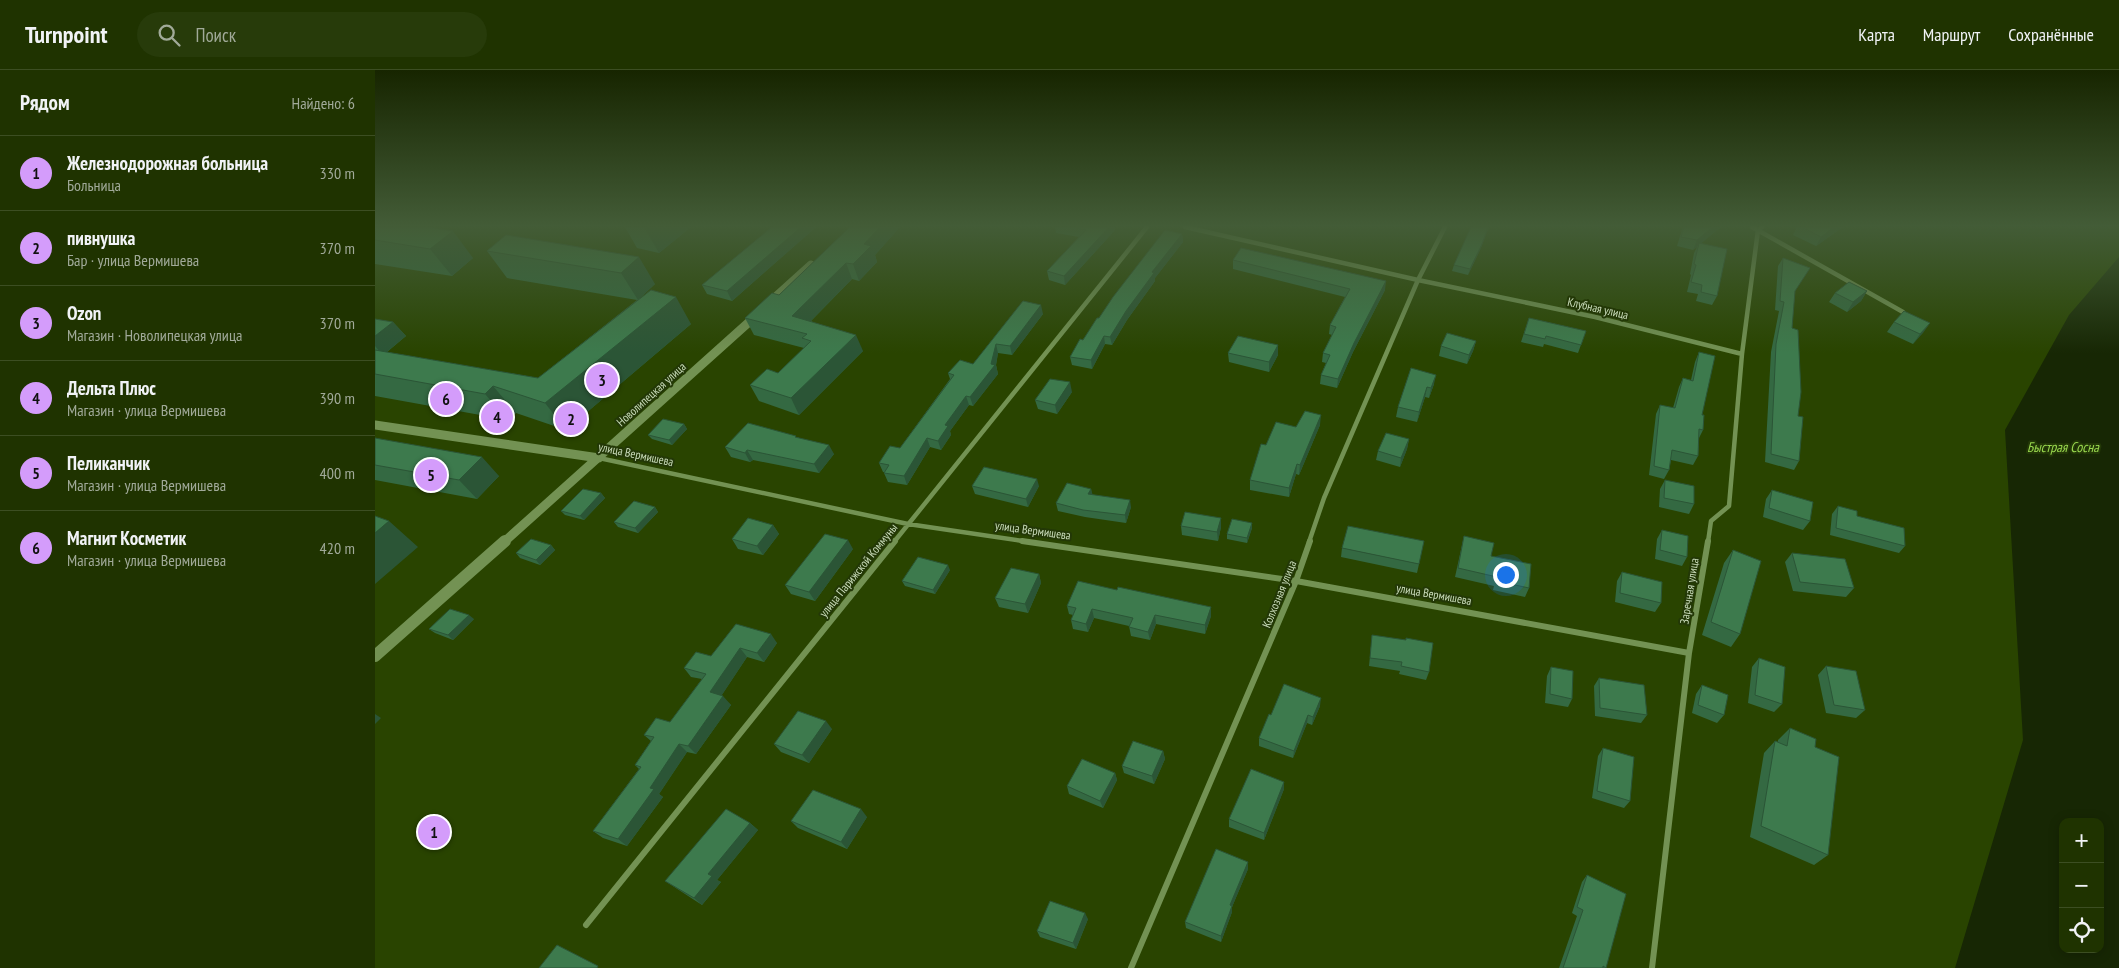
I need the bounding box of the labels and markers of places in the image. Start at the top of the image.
pin: 3 [586,361,618,399]
pin: 6 [430,380,462,418]
pin: 4 [481,398,513,436]
pin: 2 [555,400,587,438]
pin: 5 [415,456,447,494]
pin: 1 [418,813,450,851]

